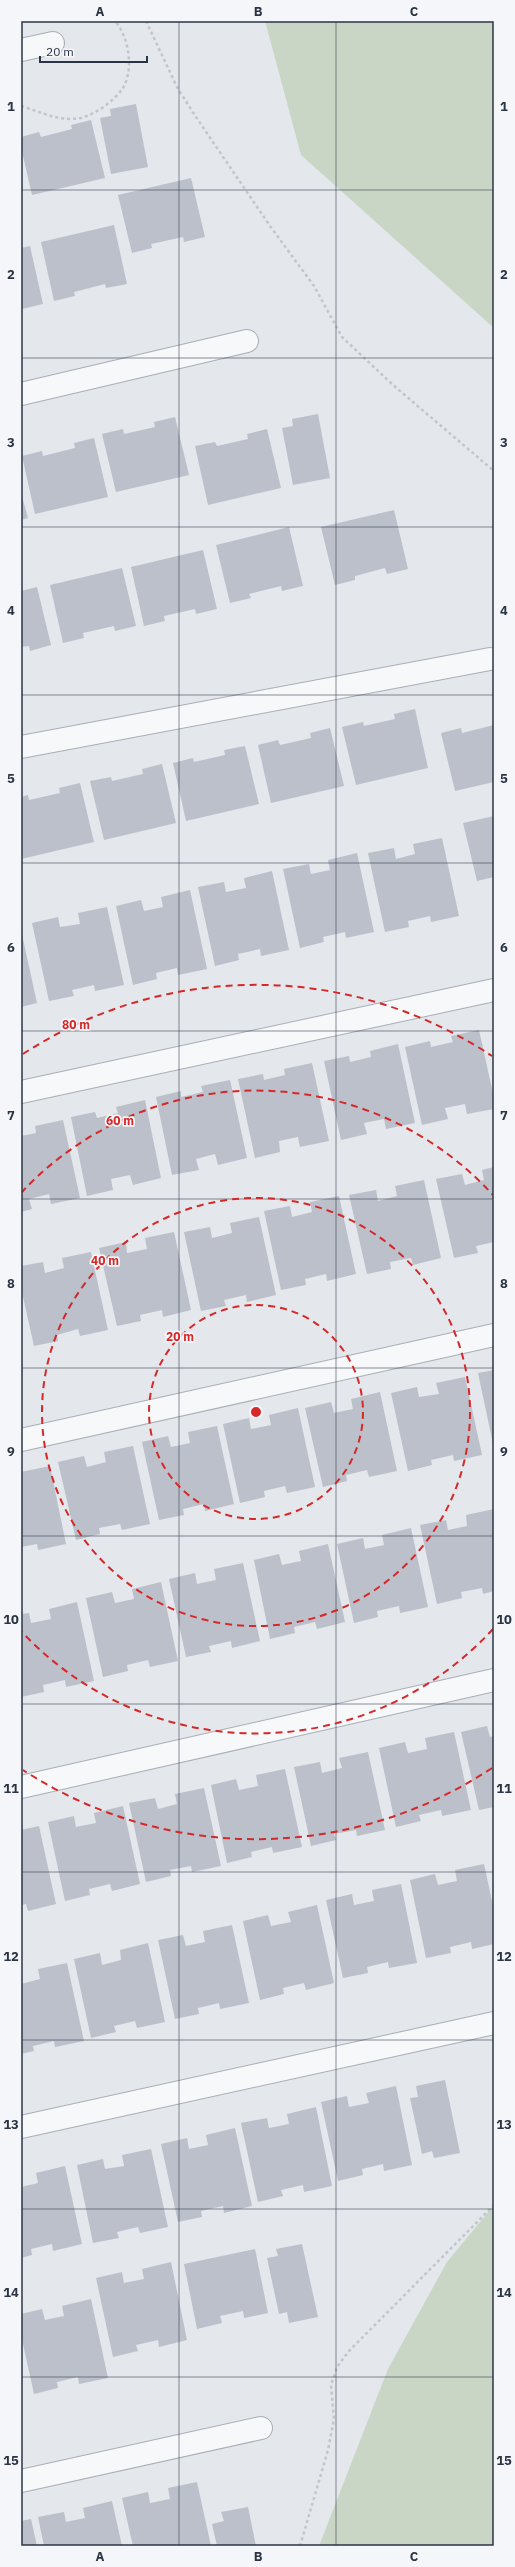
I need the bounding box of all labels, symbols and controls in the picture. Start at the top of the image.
text: A [96,3,105,20]
text: B [254,3,263,20]
text: C [410,3,419,20]
scale bar [40,38,147,64]
text: 20 m [46,44,74,59]
text: 1 [7,98,15,115]
text: 1 [500,98,508,115]
text: 2 [7,266,15,283]
text: 2 [500,266,508,283]
text: 3 [7,434,15,451]
text: 3 [500,434,508,451]
text: 4 [7,602,15,619]
text: 4 [500,602,508,619]
text: 5 [7,770,15,787]
text: 5 [500,770,508,787]
text: 6 [7,939,15,956]
text: 6 [500,939,508,956]
text: 80 m [62,1017,90,1032]
text: 7 [7,1107,15,1124]
text: 7 [500,1107,508,1124]
text: 60 m [106,1113,134,1128]
text: 40 m [91,1253,119,1268]
text: 8 [7,1275,15,1292]
text: 8 [500,1275,508,1292]
text: 20 m [166,1329,194,1344]
centre of rings [249,1405,263,1419]
text: 9 [7,1443,15,1460]
text: 9 [500,1443,508,1460]
text: 10 [3,1611,19,1628]
text: 10 [496,1611,512,1628]
text: 11 [3,1780,19,1797]
text: 11 [496,1780,512,1797]
text: 12 [3,1948,19,1965]
text: 12 [496,1948,512,1965]
text: 13 [3,2116,19,2133]
text: 13 [496,2116,512,2133]
text: 14 [3,2284,19,2301]
text: 14 [496,2284,512,2301]
text: 15 [3,2452,19,2469]
text: 15 [496,2452,512,2469]
text: A [96,2548,105,2565]
text: B [254,2548,263,2565]
text: C [410,2548,419,2565]

